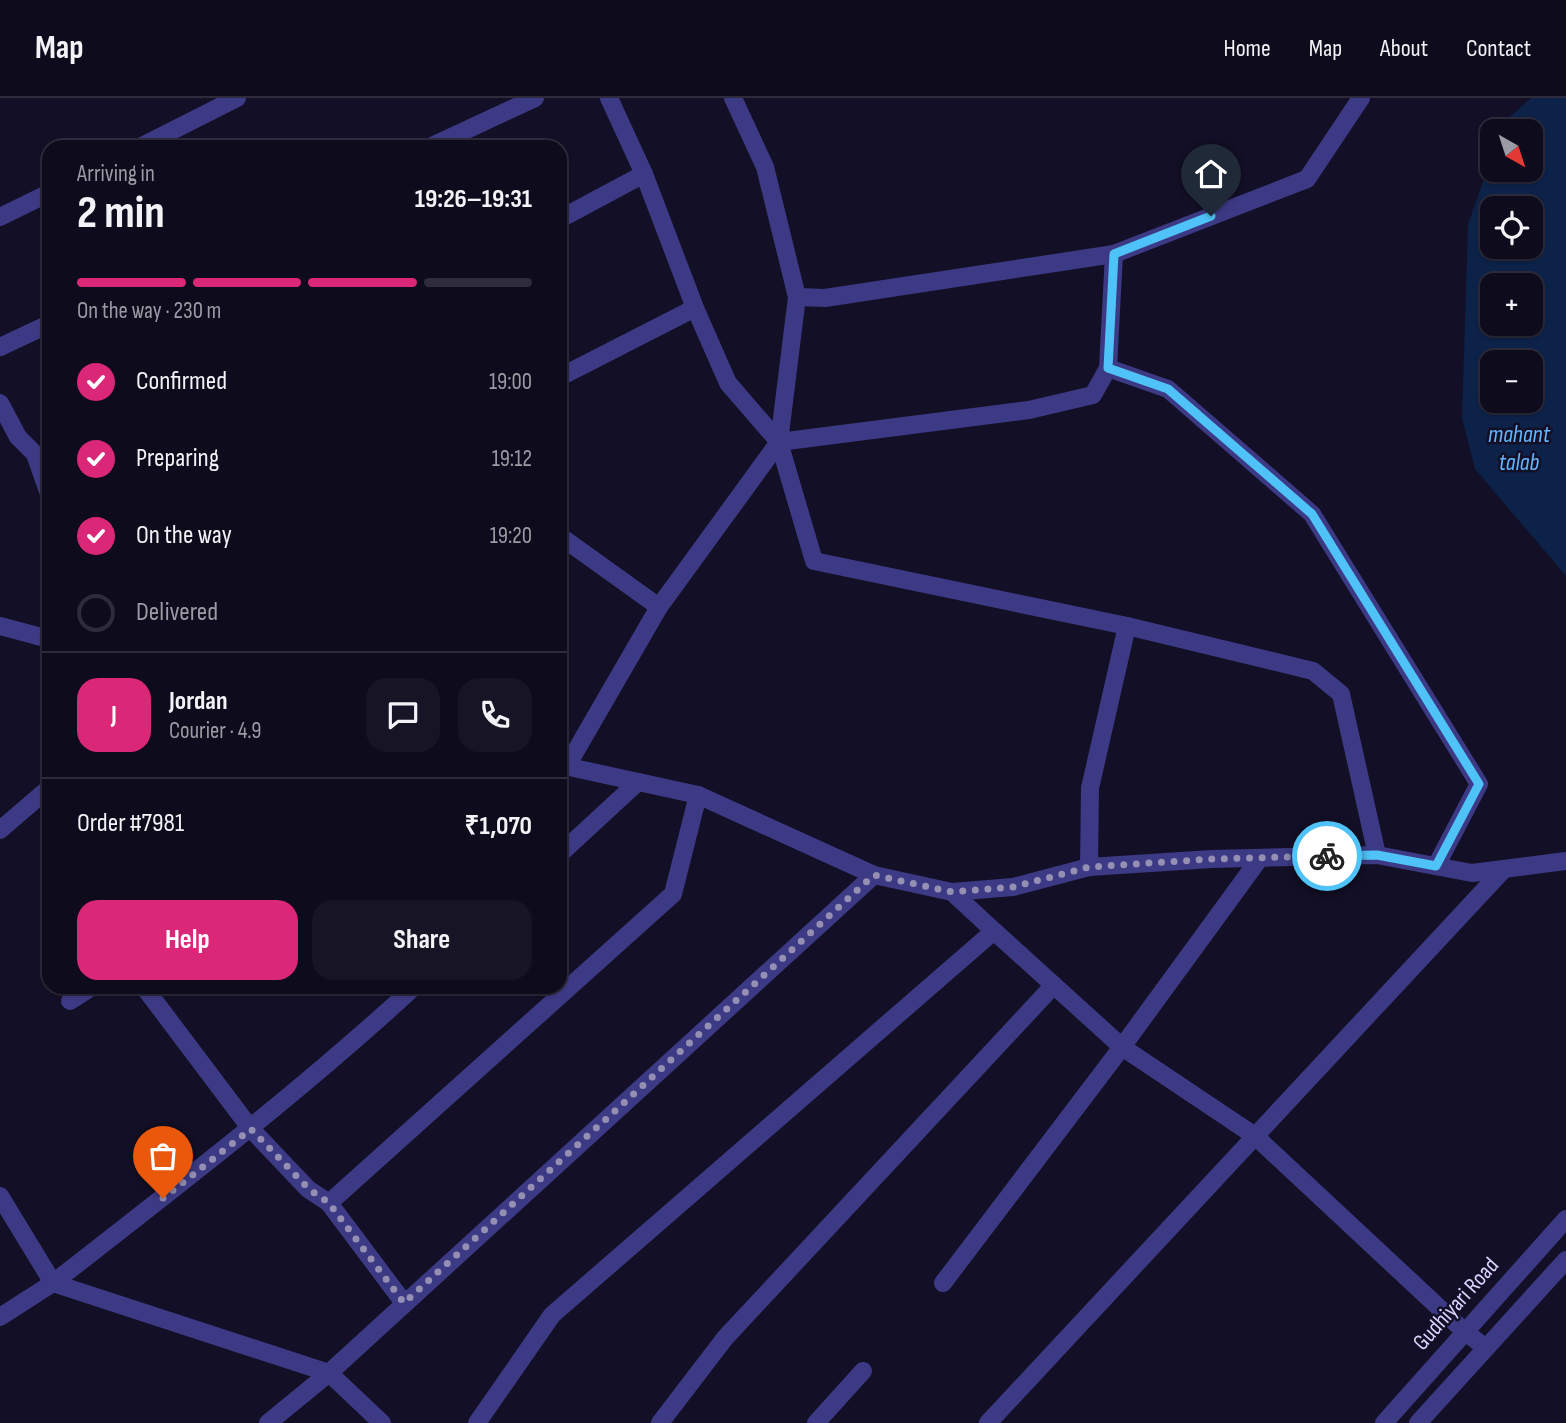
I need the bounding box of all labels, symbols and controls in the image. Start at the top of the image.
text: Map [35,28,84,68]
text: Home [1223,34,1271,63]
text: Map [1309,34,1342,63]
text: About [1380,34,1428,63]
text: Contact [1466,34,1531,63]
north arrow [1480,119,1544,182]
map controls [1480,119,1543,413]
pin [1181,144,1241,216]
icon: home [1192,155,1230,193]
text: Arriving in [77,160,155,188]
text: 19:26–19:31 [415,184,532,215]
text: 2 min [77,186,165,241]
button: locate [1480,196,1543,259]
button: + [1480,273,1543,336]
text: On the way · 230 m [77,297,221,325]
button: − [1480,350,1543,413]
icon: check [77,363,115,401]
text: Confirmed [136,366,227,397]
text: 19:00 [489,368,532,396]
water label: mahant talab [1488,420,1551,477]
icon: check [77,440,115,478]
text: Preparing [136,443,219,474]
text: 19:12 [492,445,532,473]
icon: check [77,517,115,555]
text: On the way [136,520,232,551]
text: 19:20 [490,522,532,550]
text: Delivered [136,597,218,628]
button: chat [366,678,440,752]
button: phone [458,678,532,752]
text: Jordan [169,686,227,717]
text: J [111,700,117,731]
text: Courier · 4.9 [169,717,261,745]
text: Order #7981 [77,808,184,839]
text: ₹1,070 [465,811,532,842]
courier [1292,821,1362,891]
icon: bike [1308,837,1346,875]
button: Help [77,900,298,980]
button: Share [312,900,532,980]
pin [133,1126,193,1198]
icon: bag [144,1137,182,1175]
street label: Gudhiyari Road [1407,1252,1505,1356]

